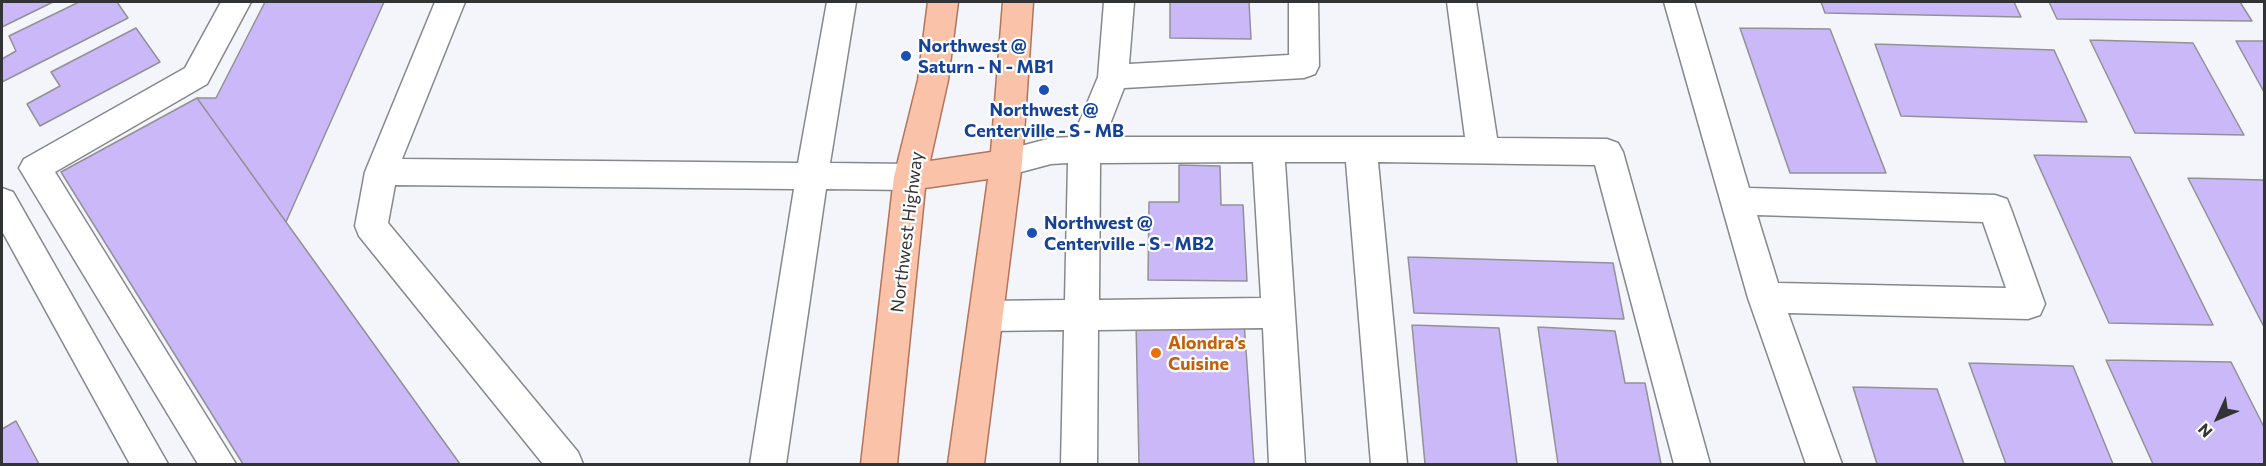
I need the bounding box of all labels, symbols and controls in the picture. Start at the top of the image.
place label: Northwest @ Saturn - N - MB1 [918,35,1054,78]
marker: Northwest @ Saturn - N - MB1 [899,49,913,63]
marker: Northwest @ Centerville - S - MB [1037,83,1051,97]
place label: Northwest @ Centerville - S - MB [964,99,1124,142]
street label: Northwest Highway [886,150,928,314]
place label: Northwest @ Centerville - S - MB2 [1044,212,1214,254]
marker: Northwest @ Centerville - S - MB2 [1025,226,1039,240]
place label: Alondra’s Cuisine [1168,332,1246,374]
marker: Alondra’s Cuisine [1149,346,1163,360]
north arrow [2188,388,2248,448]
text: N [2194,420,2216,442]

